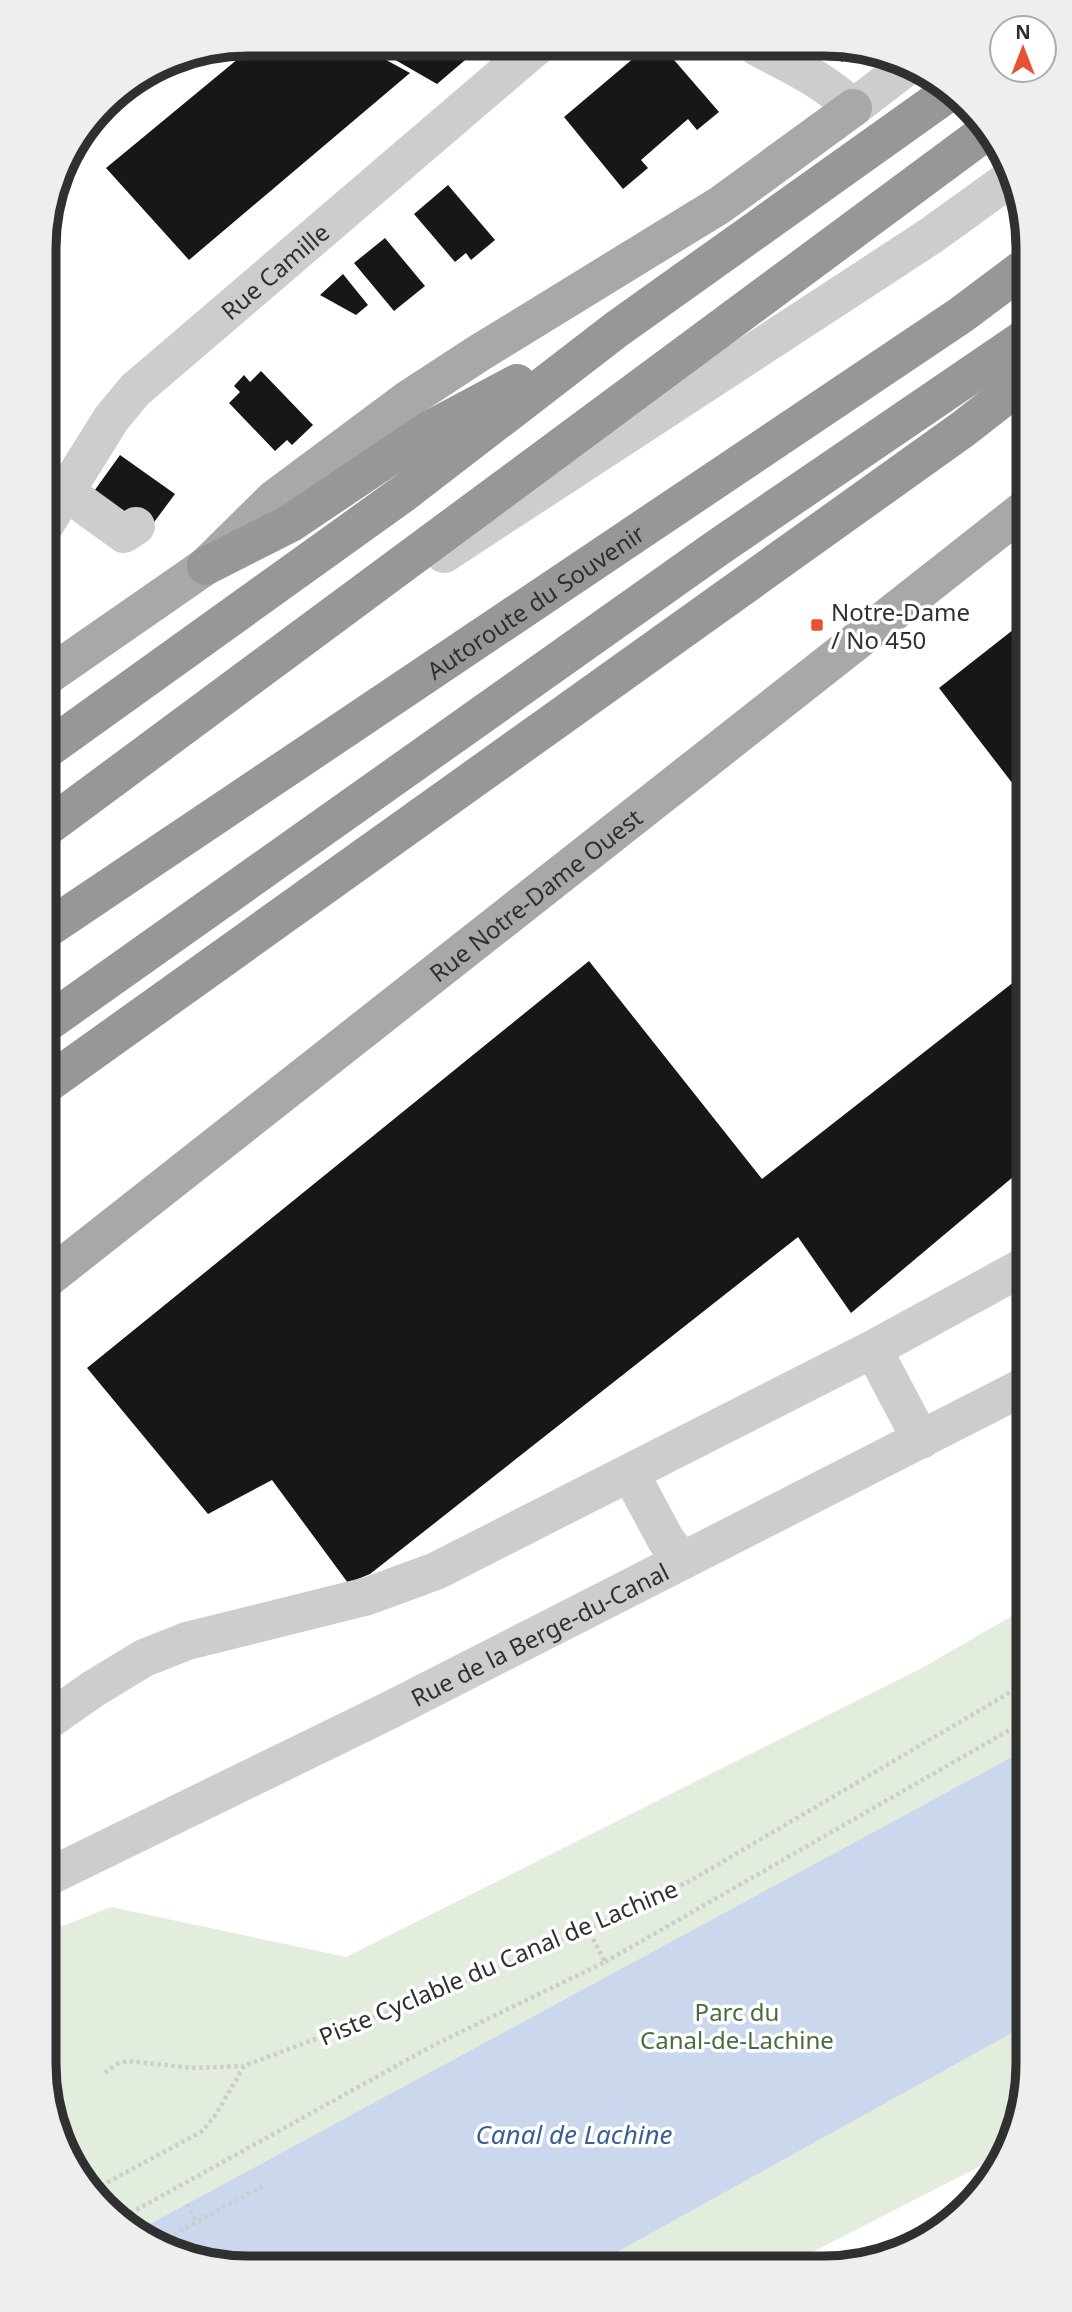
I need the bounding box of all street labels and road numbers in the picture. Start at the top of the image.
street label: Rue Camille [213,215,336,326]
street label: Autoroute du Souvenir [420,516,651,686]
street label: Rue Notre-Dame Ouest [422,800,649,989]
street label: Rue de la Berge-du-Canal [405,1554,674,1713]
street label: Piste Cyclable du Canal de Lachine [314,1871,682,2053]

